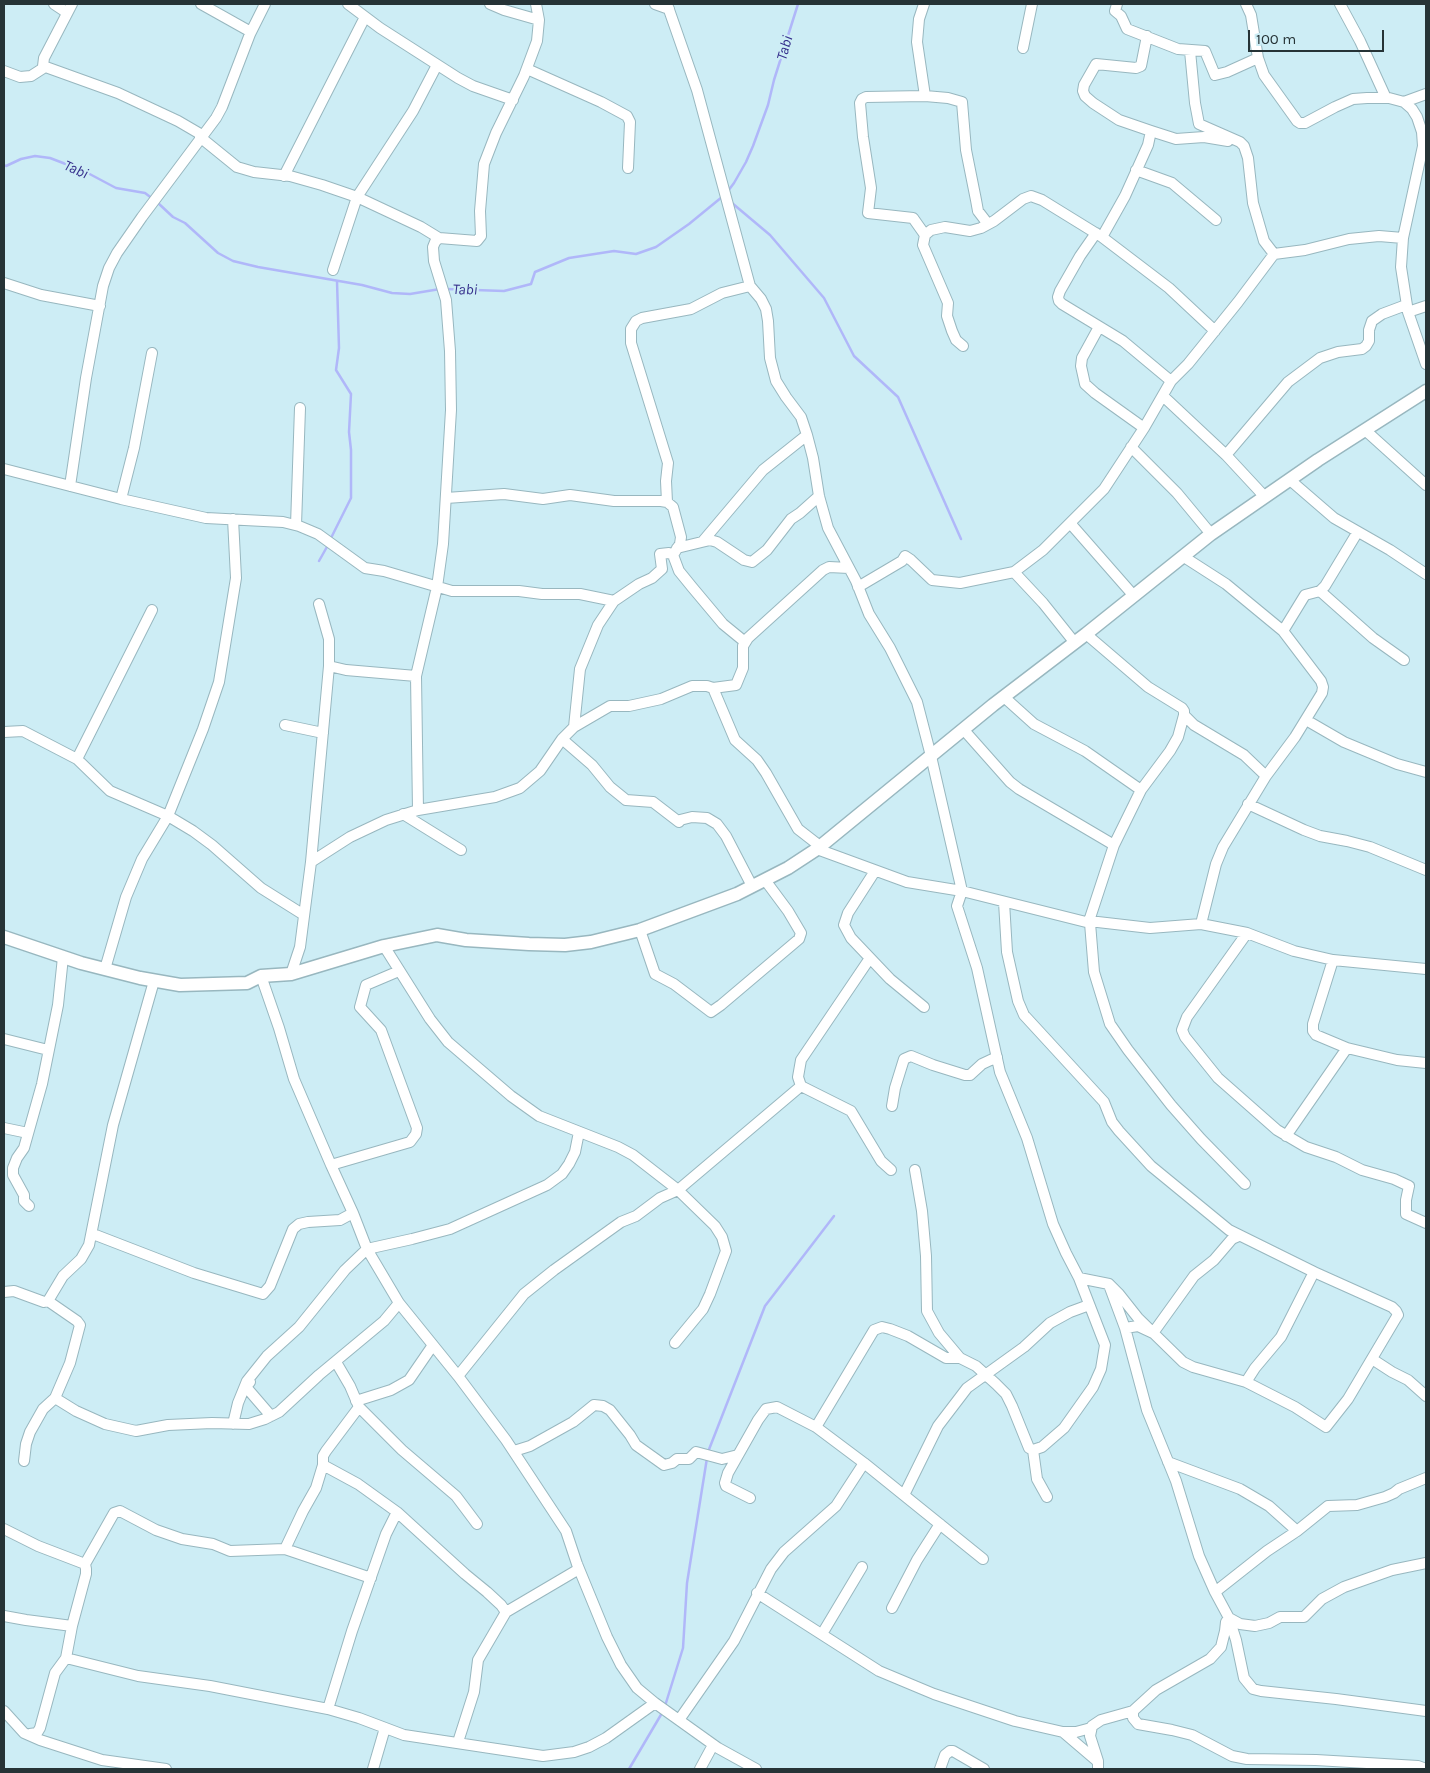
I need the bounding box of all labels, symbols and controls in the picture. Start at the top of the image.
scale bar [1250,20,1386,52]
text: 100 m [1256,30,1296,48]
water label: Tabi [773,33,797,63]
water label: Tabi [61,157,91,183]
water label: Tabi [452,281,478,299]

